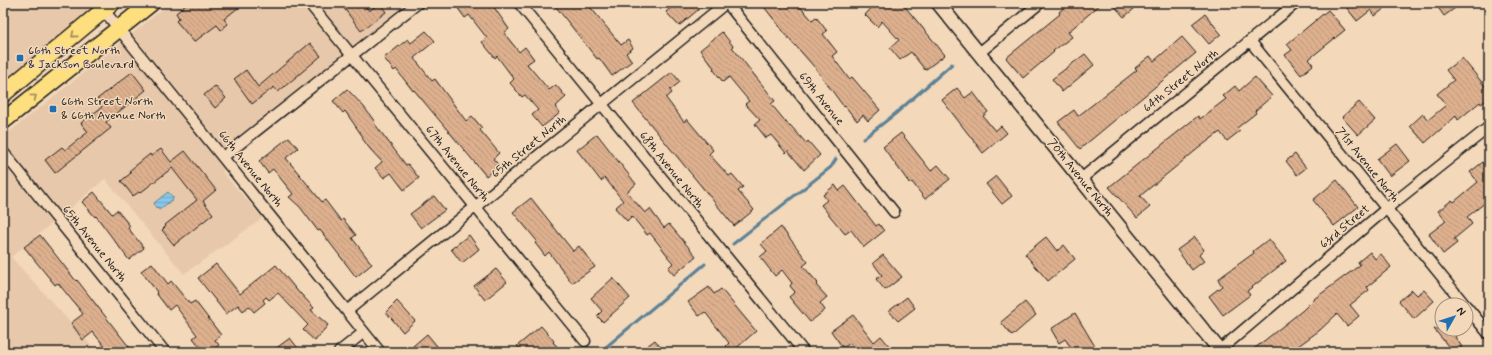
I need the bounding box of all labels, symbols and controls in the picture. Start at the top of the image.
one-way arrow [71,30,78,37]
place label: 66th Street North & Jackson Boulevard [28,43,134,73]
street label: 64th Street North [1140,46,1222,116]
marker: 66th Street North & Jackson Boulevard [15,53,25,63]
street label: 69th Avenue [795,69,847,129]
place label: 66th Street North & 66th Avenue North [61,94,166,124]
one-way arrow [29,95,36,102]
marker: 66th Street North & 66th Avenue North [48,104,58,114]
street label: 65th Street North [488,112,570,182]
street label: 67th Avenue North [421,122,493,206]
street label: 71st Avenue North [1332,124,1402,206]
street label: 66th Avenue North [214,127,286,211]
street label: 68th Avenue North [635,128,707,212]
street label: 70th Avenue North [1044,136,1116,220]
street label: 63rd Street [1317,201,1373,253]
street label: 65th Avenue North [58,202,130,286]
north arrow [1434,297,1474,337]
text: N [1453,304,1469,319]

